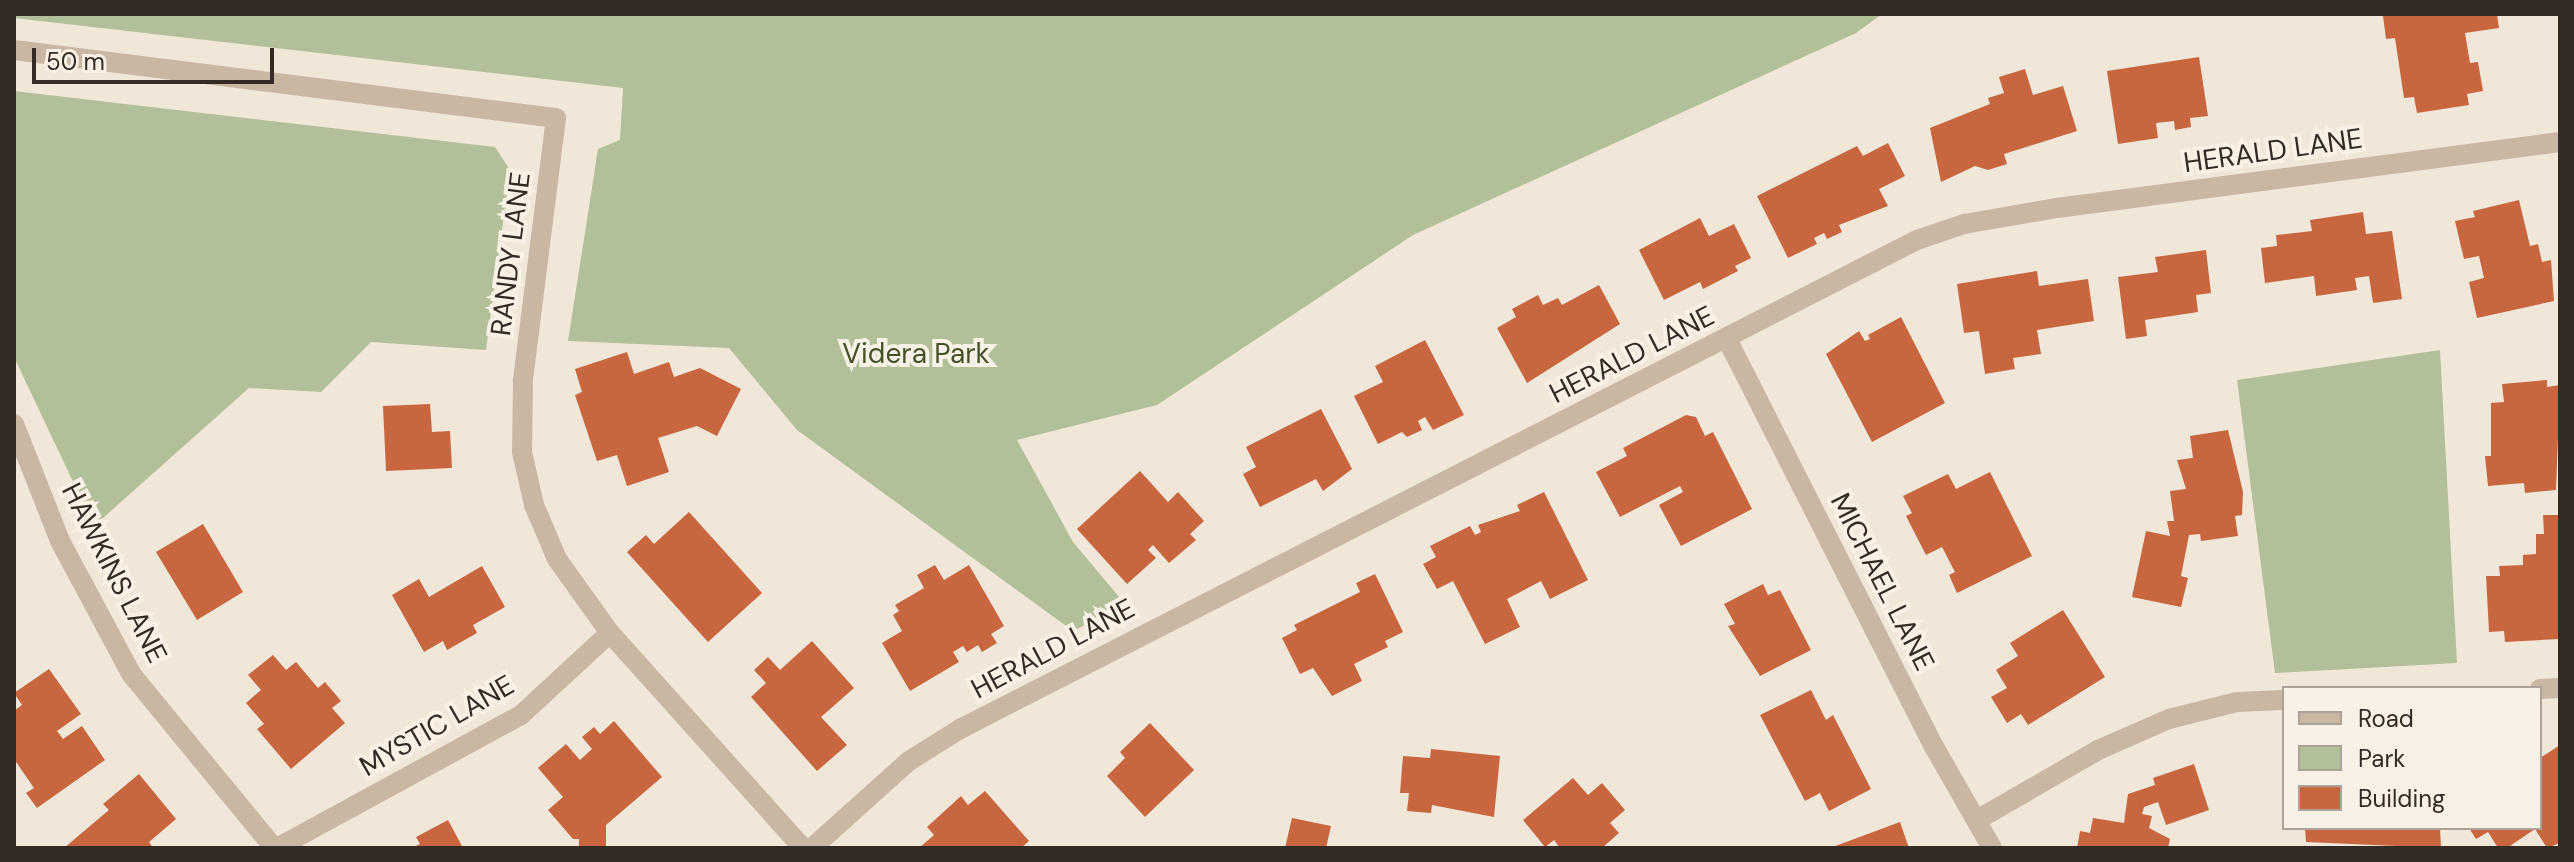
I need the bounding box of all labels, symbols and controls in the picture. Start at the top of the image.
scale bar [36,32,278,82]
text: 50 m [46,46,105,77]
street label: HERALD LANE [2181,122,2365,180]
street label: RANDY LANE [484,170,538,338]
street label: HERALD LANE [1544,299,1720,411]
park label: Videra Park [842,337,990,371]
street label: HAWKINS LANE [54,477,174,669]
street label: MICHAEL LANE [1823,488,1941,676]
street label: HERALD LANE [966,592,1140,706]
street label: MYSTIC LANE [354,668,520,784]
legend [2282,686,2542,830]
text: Road [2358,703,2414,734]
text: Park [2358,743,2405,774]
text: Building [2358,783,2445,814]

